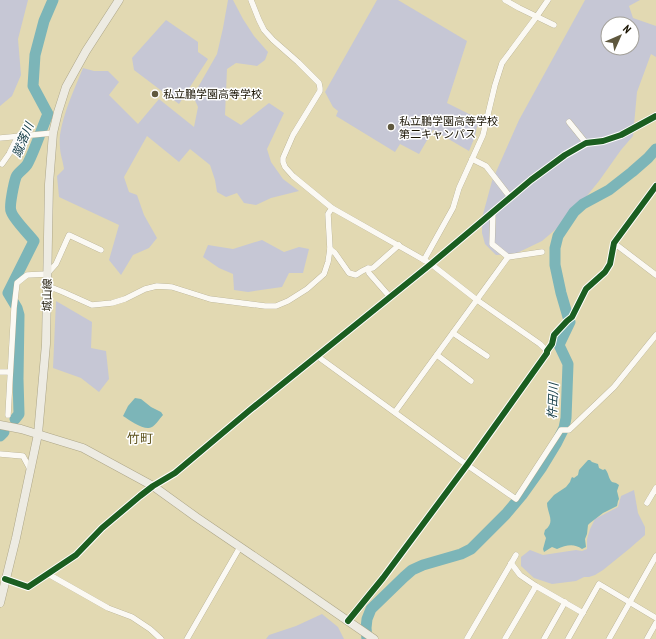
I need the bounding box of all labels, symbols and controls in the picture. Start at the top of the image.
north arrow [600,16,640,56]
text: N [620,22,634,36]
place label: 私立鵬学園高等学校 [163,87,262,101]
marker: 私立鵬学園高等学校 [150,89,160,99]
place label: 私立鵬学園高等学校 第二キャンパス [399,114,498,141]
water label: 蹴落川 [9,118,37,159]
marker: 私立鵬学園高等学校 第二キャンパス [386,122,396,132]
street label: 城山線 [40,278,54,312]
water label: 杵田川 [544,381,561,419]
district label: 竹町 [127,430,153,447]

